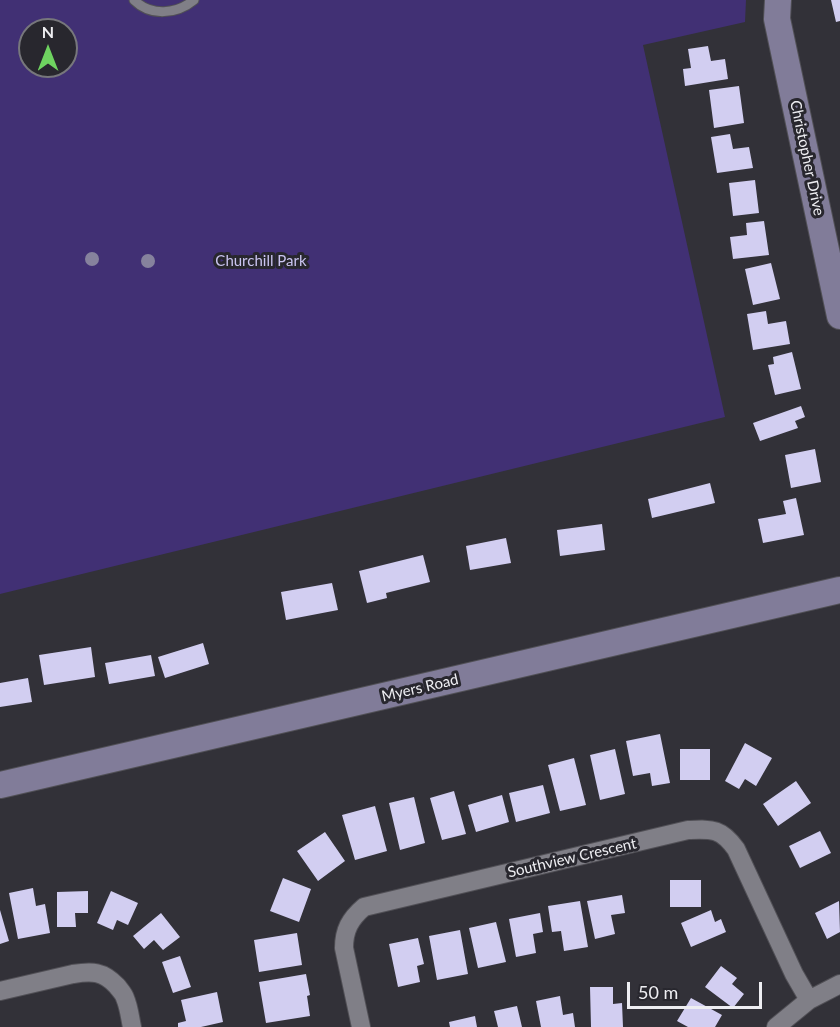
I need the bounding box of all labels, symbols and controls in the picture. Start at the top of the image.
north arrow [18,18,78,78]
text: N [42,22,54,41]
street label: Christopher Drive [786,99,828,217]
park label: Churchill Park [215,252,307,270]
street label: Myers Road [380,670,460,706]
street label: Southview Crescent [506,834,638,882]
scale bar [630,970,765,1008]
text: 50 m [638,981,678,1003]

